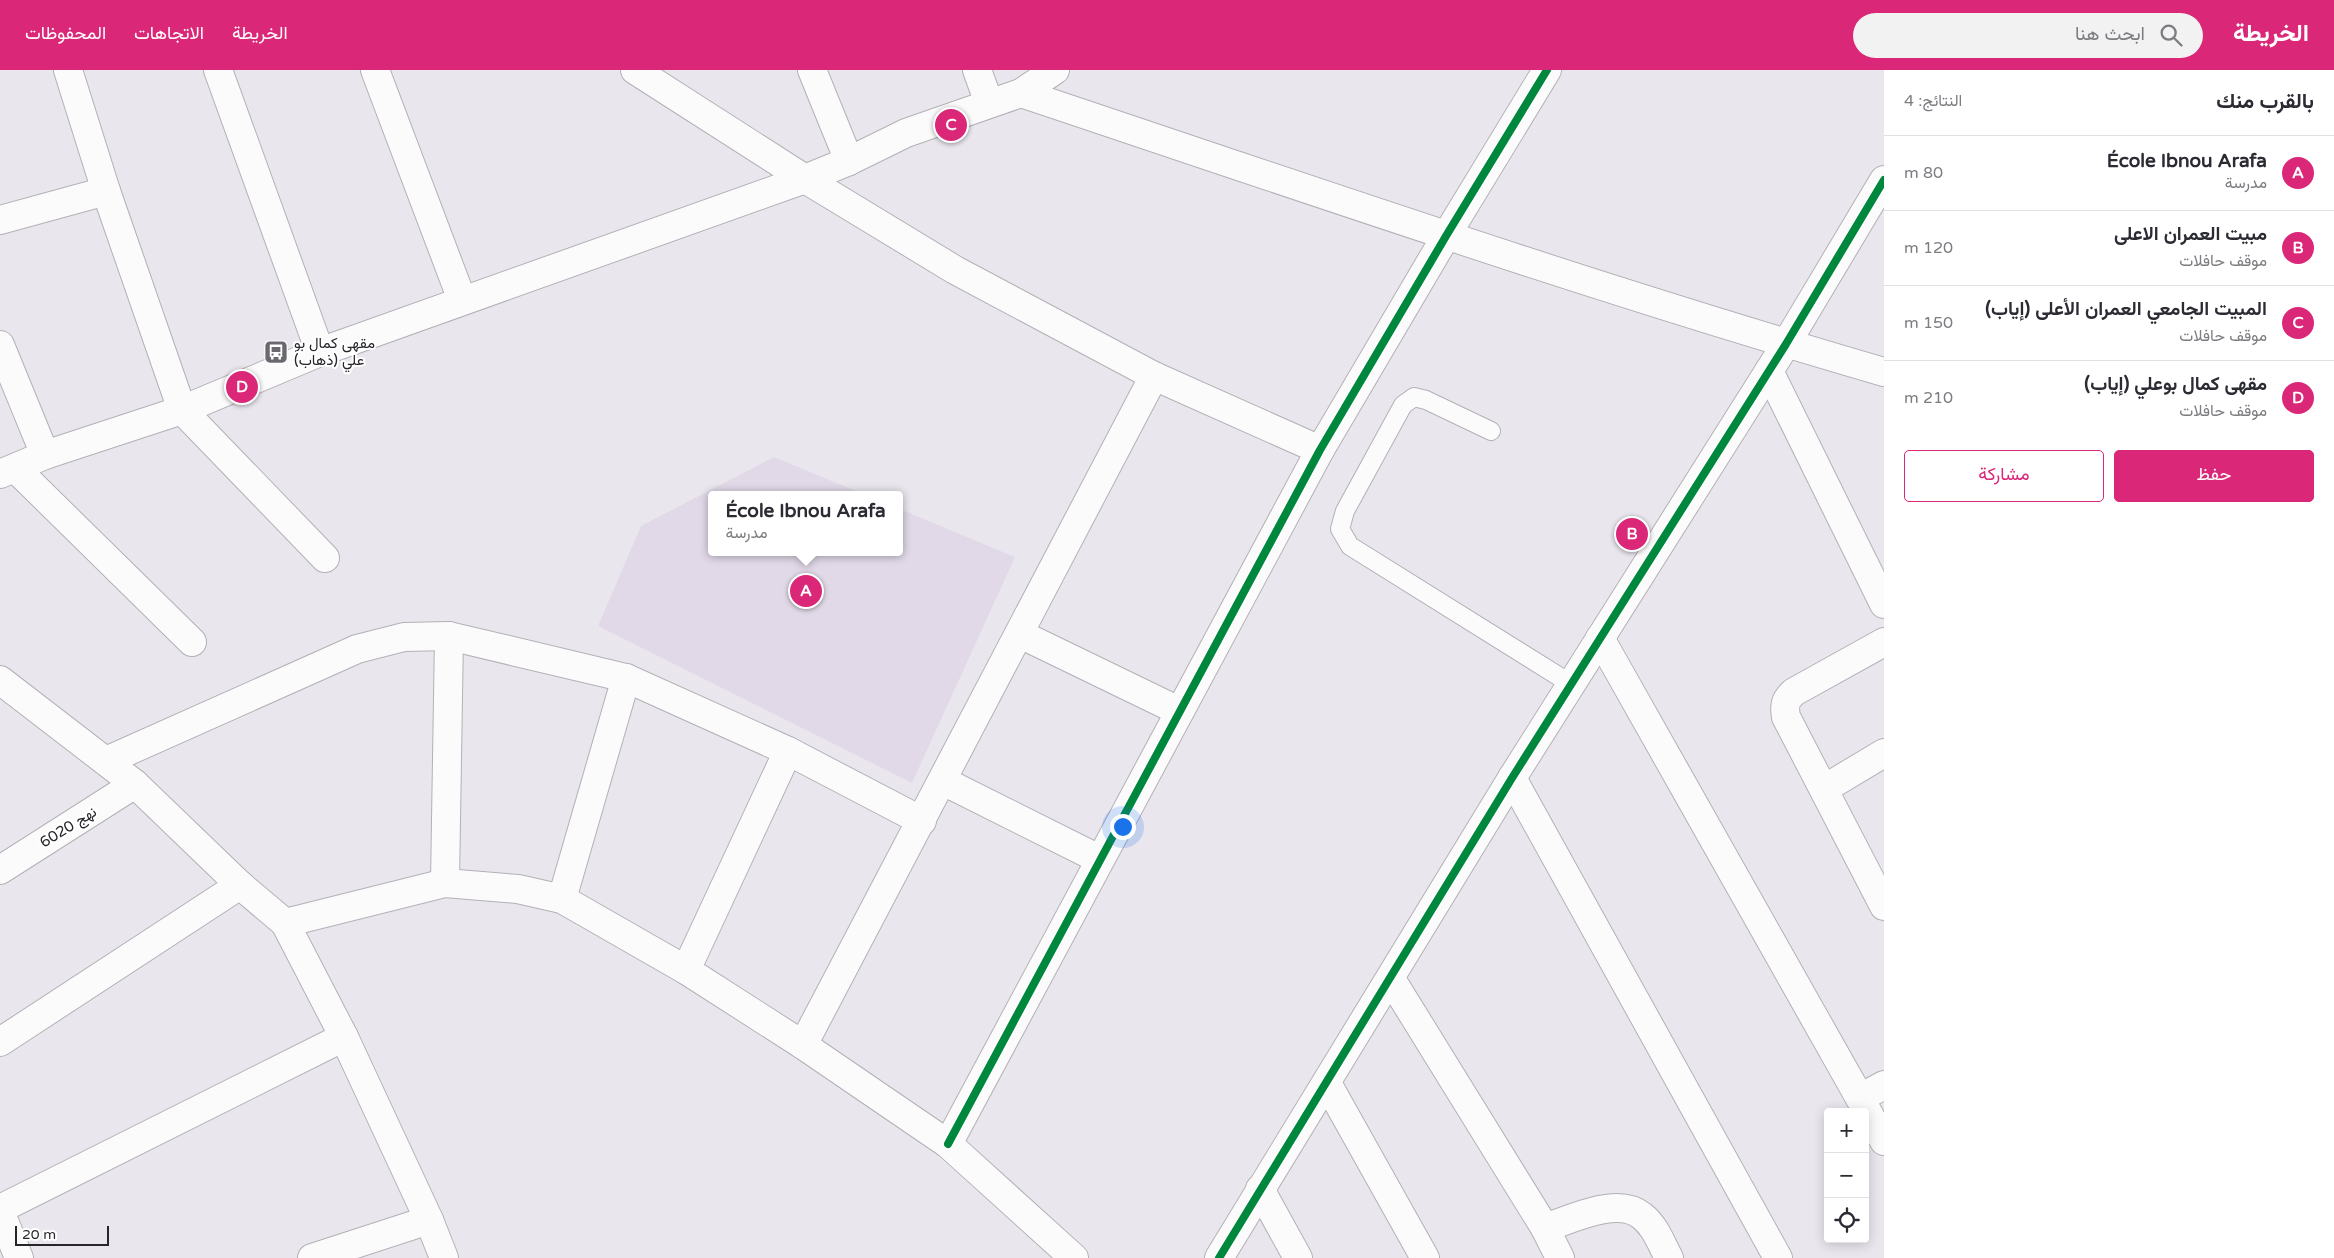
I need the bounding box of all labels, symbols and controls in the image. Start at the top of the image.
search box [1853,13,2203,58]
text: الخريطة [2233,19,2309,48]
icon: search [2157,21,2185,49]
text: المحفوظات [25,22,106,44]
text: الاتجاهات [134,22,204,44]
text: الخريطة [232,22,288,44]
text: ابحث هنا [2075,23,2145,45]
text: بالقرب منك [2216,89,2314,114]
text: النتائج: 4 [1904,91,1962,111]
pin: C [935,106,967,144]
text: École Ibnou Arafa [2107,150,2267,172]
text: 80 m [1904,163,1943,183]
text: A [2292,163,2304,183]
text: مدرسة [2225,173,2267,193]
text: مبيت العمران الاعلى [2114,223,2267,245]
text: 120 m [1904,238,1953,258]
text: B [2292,238,2304,258]
text: موقف حافلات [2179,251,2267,271]
text: المبيت الجامعي العمران الأعلى (إياب) [1985,298,2267,320]
text: 150 m [1904,313,1953,333]
text: C [2292,313,2304,333]
text: موقف حافلات [2179,326,2267,346]
place label: مقهى كمال بو علي (ذهاب) [294,334,375,373]
bus stop icon: مقهى كمال بو علي (ذهاب) [263,339,289,365]
pin: D [226,368,258,406]
text: مقهى كمال بوعلي (إياب) [2084,373,2267,395]
text: 210 m [1904,388,1953,408]
text: D [2292,388,2304,408]
text: موقف حافلات [2179,401,2267,421]
button: مشاركة [1904,450,2104,502]
button: حفظ [2114,450,2314,502]
popup [708,491,903,556]
text: École Ibnou Arafa [725,500,886,522]
pin: B [1616,515,1648,553]
text: مدرسة [725,523,768,543]
pin: A [790,572,822,610]
street label: نهج 6020 [36,803,101,853]
your location [1110,814,1136,840]
map controls [1824,1108,1869,1243]
button: + [1824,1108,1869,1153]
button: − [1824,1153,1869,1198]
button: locate [1824,1198,1869,1243]
scale bar [15,1223,109,1246]
text: 20 m [22,1226,56,1243]

